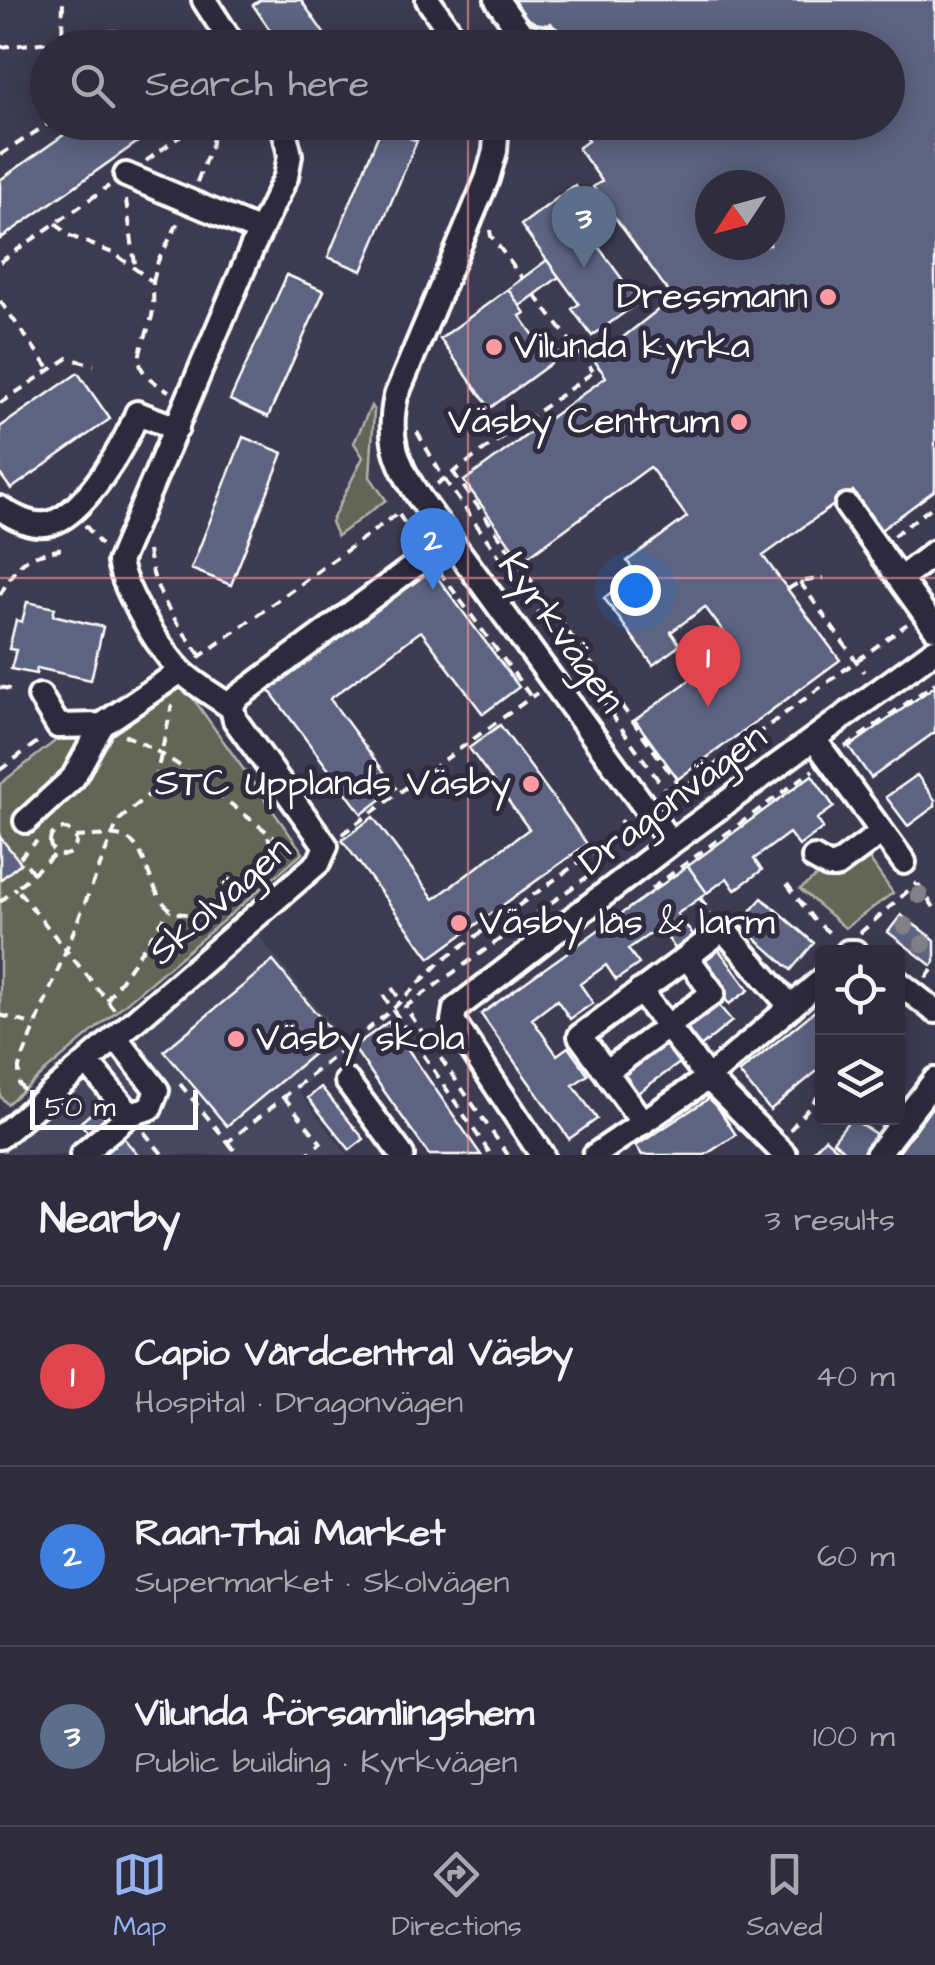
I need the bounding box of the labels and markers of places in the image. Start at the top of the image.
pin: 3 [552,186,616,268]
place label: Dressmann [617,271,808,323]
marker: Dressmann [817,286,839,308]
place label: Vilunda kyrka [514,321,750,374]
marker: Vilunda kyrka [483,336,505,358]
place label: Väsby Centrum [448,396,719,449]
marker: Väsby Centrum [728,411,750,433]
pin: 2 [400,508,466,590]
pin: 1 [676,624,740,707]
place label: STC Upplands Väsby [155,758,511,811]
marker: STC Upplands Väsby [520,773,542,795]
place label: Väsby lås & larm [479,897,775,950]
marker: Väsby lås & larm [448,912,470,934]
place label: Väsby skola [256,1013,465,1066]
marker: Väsby skola [225,1028,247,1050]

